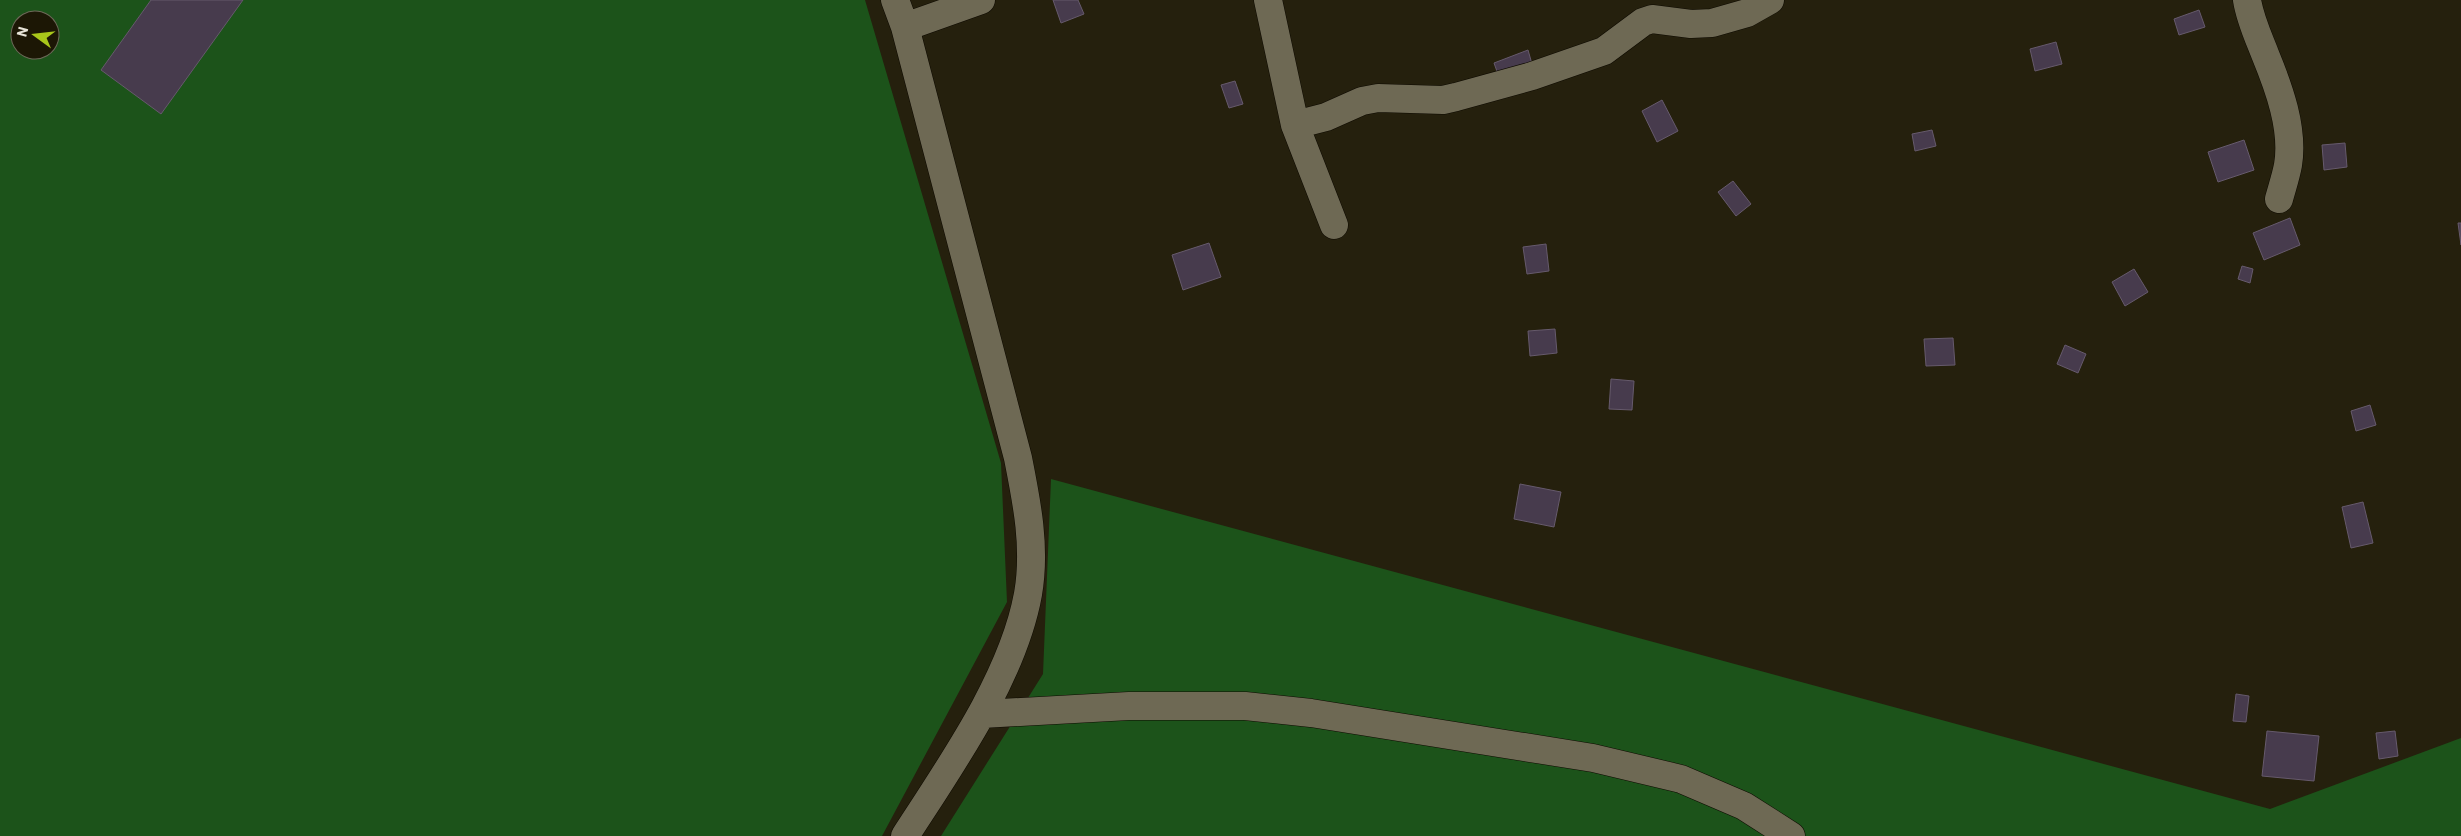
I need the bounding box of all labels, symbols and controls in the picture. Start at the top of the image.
north arrow [10,10,60,60]
text: N [13,25,31,38]

